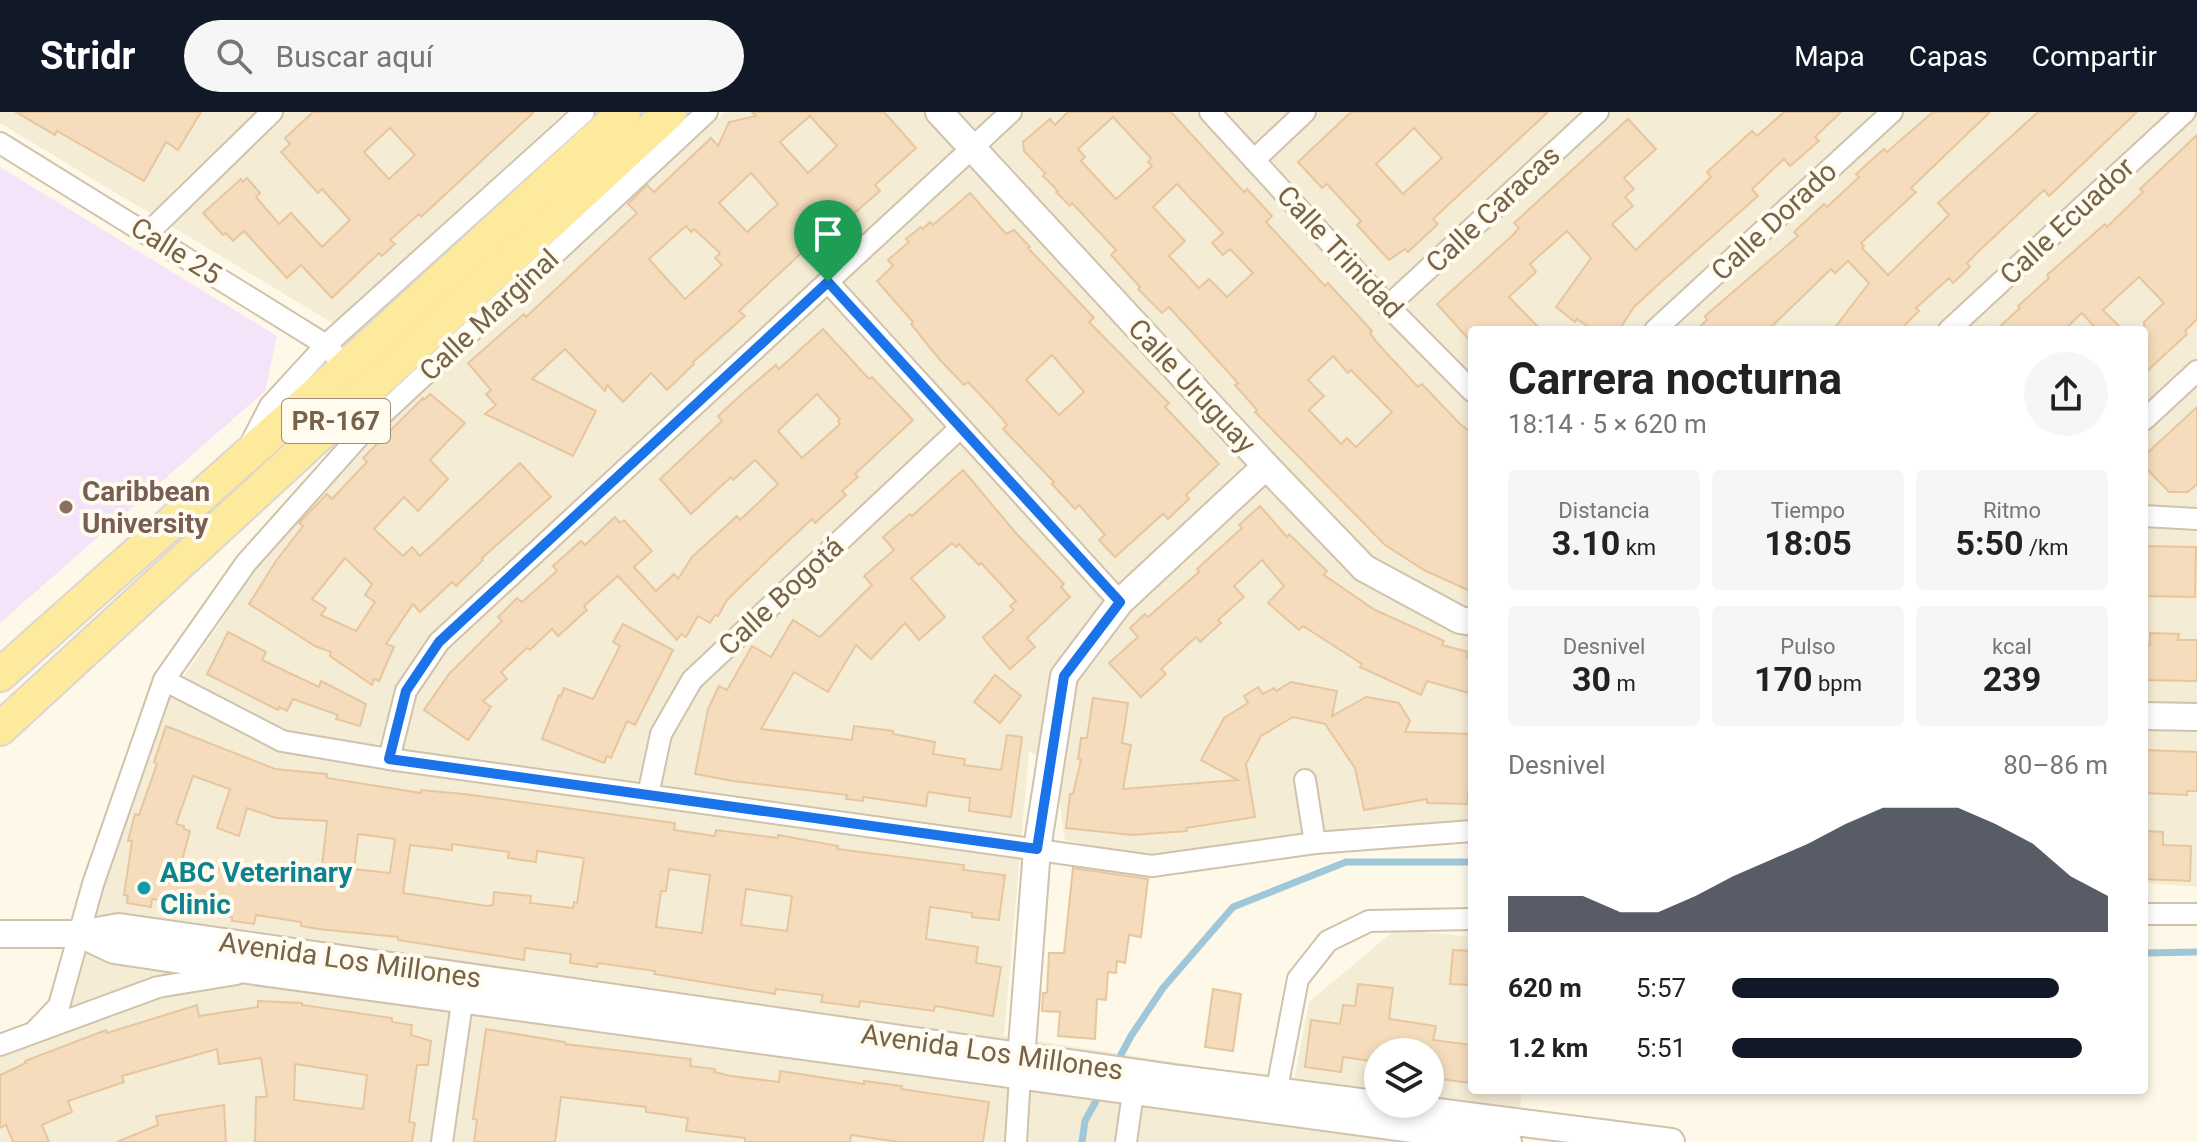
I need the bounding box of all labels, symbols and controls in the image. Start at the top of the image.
search box [184,20,744,92]
text: Stridr [40,34,136,78]
icon: search [212,34,256,78]
text: Buscar aquí [276,39,433,74]
text: Mapa [1794,40,1865,73]
text: Capas [1909,40,1988,73]
text: Compartir [2032,40,2157,73]
street label: Calle Caracas [1419,139,1567,279]
street label: Calle Ecuador [1993,150,2141,291]
street label: Calle Dorado [1705,155,1843,287]
street label: Calle Trinidad [1270,179,1410,325]
pin [794,200,862,282]
street label: Calle 25 [125,210,227,292]
icon: arrive [806,212,850,256]
street label: Calle Marginal [413,242,565,388]
street label: Calle Uruguay [1121,312,1263,460]
button: share [2024,352,2108,436]
text: Carrera nocturna [1508,353,1842,405]
road number: PR-167 [282,399,390,443]
text: 18:14 · 5 × 620 m [1508,409,1707,439]
place label: Caribbean University [82,475,210,540]
marker: Caribbean University [57,498,75,516]
text: Distancia [1558,498,1650,523]
text: Tiempo [1771,498,1845,523]
text: Ritmo [1983,498,2041,523]
text: 3.10 [1552,523,1620,563]
text: 18:05 [1764,523,1852,563]
text: 5:50 [1955,523,2024,563]
street label: Calle Bogotá [712,530,850,662]
text: km [1620,535,1656,560]
text: /km [2024,535,2069,560]
text: Desnivel [1563,634,1645,659]
text: Pulso [1780,634,1836,659]
text: kcal [1992,634,2032,659]
text: 30 [1572,659,1611,699]
text: 170 [1754,659,1813,699]
text: 239 [1983,659,2041,699]
text: m [1611,671,1636,696]
text: bpm [1813,671,1862,696]
text: Desnivel [1508,750,1606,780]
text: 80–86 m [2003,750,2108,780]
place label: ABC Veterinary Clinic [160,856,353,921]
marker: ABC Veterinary Clinic [135,879,153,897]
street label: Avenida Los Millones [217,925,483,995]
text: 620 m [1508,973,1582,1003]
text: 5:57 [1636,973,1686,1003]
street label: Avenida Los Millones [859,1017,1125,1087]
text: 1.2 km [1508,1033,1588,1063]
text: 5:51 [1636,1033,1686,1063]
map controls [1364,1038,1444,1118]
button: layers [1364,1038,1444,1118]

